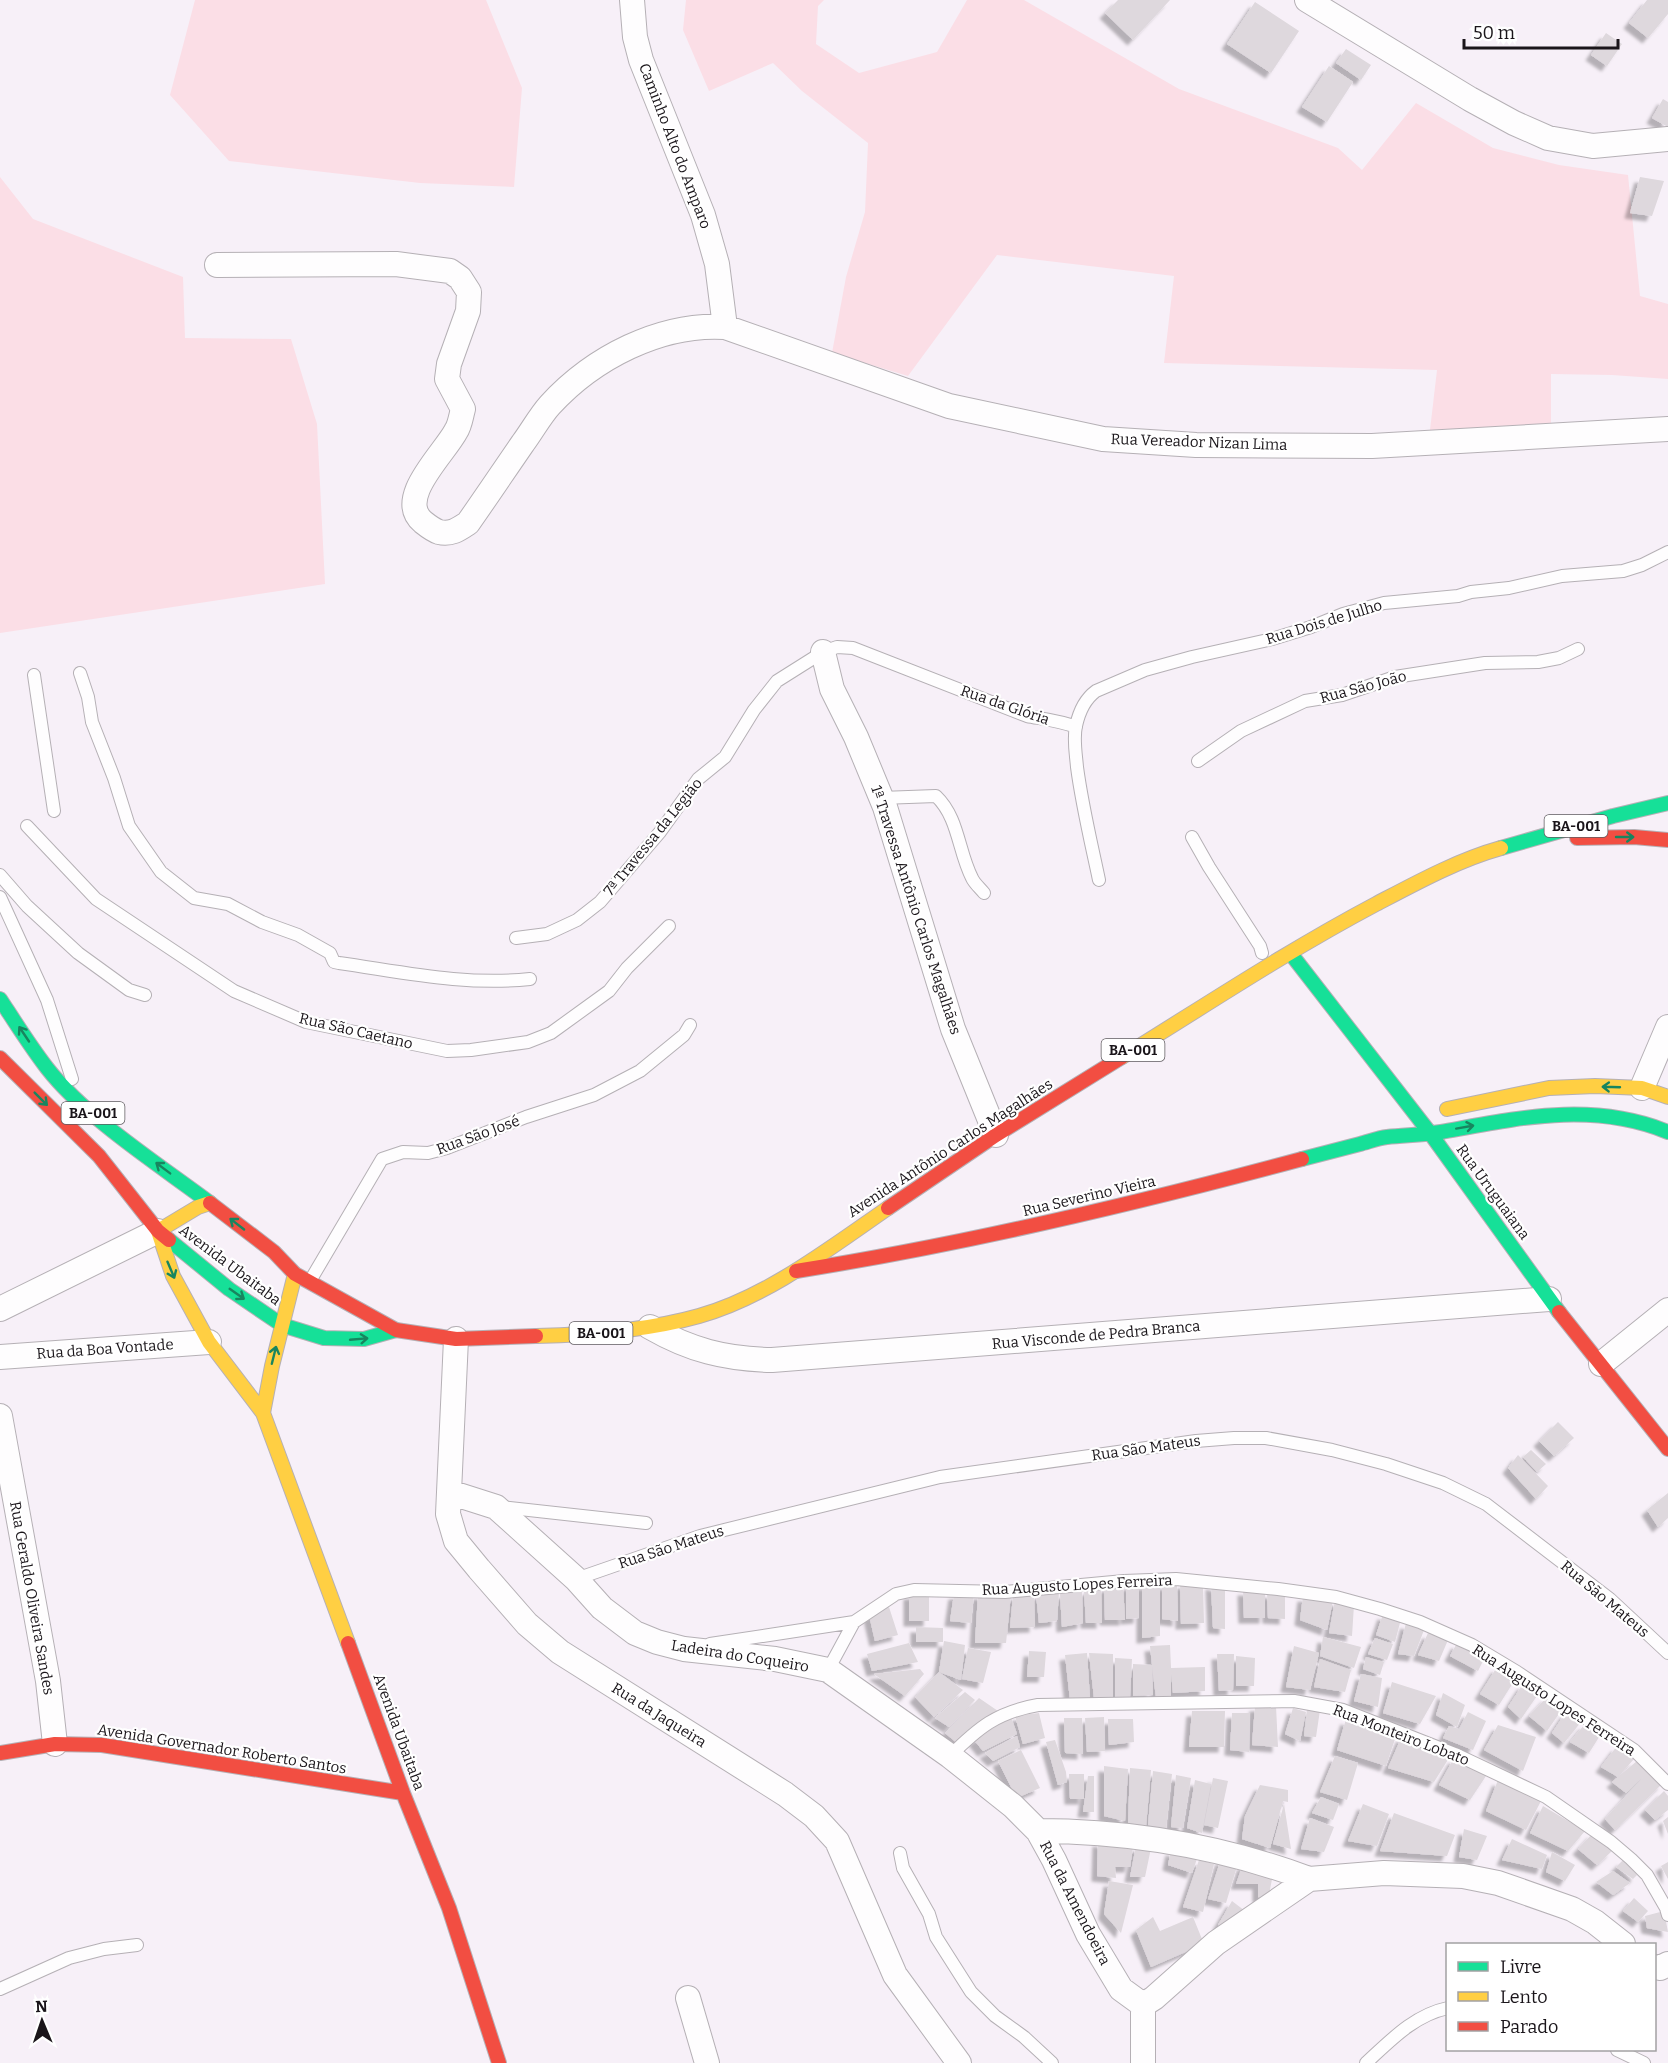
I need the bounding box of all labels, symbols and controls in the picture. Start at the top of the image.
scale bar [1464,12,1618,50]
text: 50 m [1473,22,1515,44]
street label: Caminho Alto do Amparo [635,61,715,231]
street label: Rua Vereador Nizan Lima [1110,430,1288,454]
street label: Rua Dois de Julho [1264,596,1384,648]
street label: Rua São João [1318,667,1408,707]
street label: Rua da Glória [958,681,1052,729]
street label: 7ª Travessa da Legião [600,774,706,900]
street label: 1ª Travessa Antônio Carlos Magalhães [867,783,965,1037]
road number: BA-001 [1544,815,1608,837]
one-way arrow [1615,832,1635,843]
street label: Rua São Caetano [297,1009,415,1053]
one-way arrow [18,1027,30,1043]
road number: BA-001 [1102,1039,1164,1061]
street label: Avenida Antônio Carlos Magalhães [844,1075,1056,1221]
one-way arrow [1602,1081,1622,1092]
one-way arrow [34,1092,49,1107]
road number: BA-001 [62,1102,124,1124]
street label: Rua São José [434,1112,522,1158]
one-way arrow [1454,1121,1474,1132]
street label: Rua Uruguaiana [1452,1141,1534,1243]
one-way arrow [156,1162,172,1175]
street label: Rua Severino Vieira [1021,1172,1157,1220]
one-way arrow [229,1218,245,1231]
street label: Avenida Ubaitaba [176,1221,284,1309]
one-way arrow [166,1260,177,1279]
one-way arrow [228,1288,245,1300]
street label: Rua Visconde de Pedra Branca [991,1317,1201,1353]
road number: BA-001 [570,1322,632,1344]
one-way arrow [349,1333,369,1344]
street label: Rua da Boa Vontade [36,1335,174,1363]
one-way arrow [269,1346,281,1365]
street label: Rua São Mateus [1090,1431,1202,1465]
street label: Rua Geraldo Oliveira Sandes [6,1500,58,1696]
street label: Rua São Mateus [616,1521,726,1573]
street label: Rua São Mateus [1557,1557,1653,1641]
street label: Rua Augusto Lopes Ferreira [981,1571,1173,1599]
street label: Ladeira do Coqueiro [670,1636,810,1676]
street label: Rua Augusto Lopes Ferreira [1469,1640,1639,1760]
street label: Avenida Ubaitaba [370,1671,428,1793]
street label: Rua da Jaqueira [608,1679,710,1751]
street label: Rua Monteiro Lobato [1330,1701,1472,1769]
street label: Avenida Governador Roberto Santos [96,1720,348,1778]
street label: Rua da Amendoeira [1036,1838,1114,1968]
legend [1446,1943,1656,2051]
text: Livre [1500,1956,1541,1978]
text: Lento [1500,1986,1548,2008]
north arrow [12,1991,72,2051]
text: N [35,1997,48,2016]
text: Parado [1500,2016,1558,2038]

